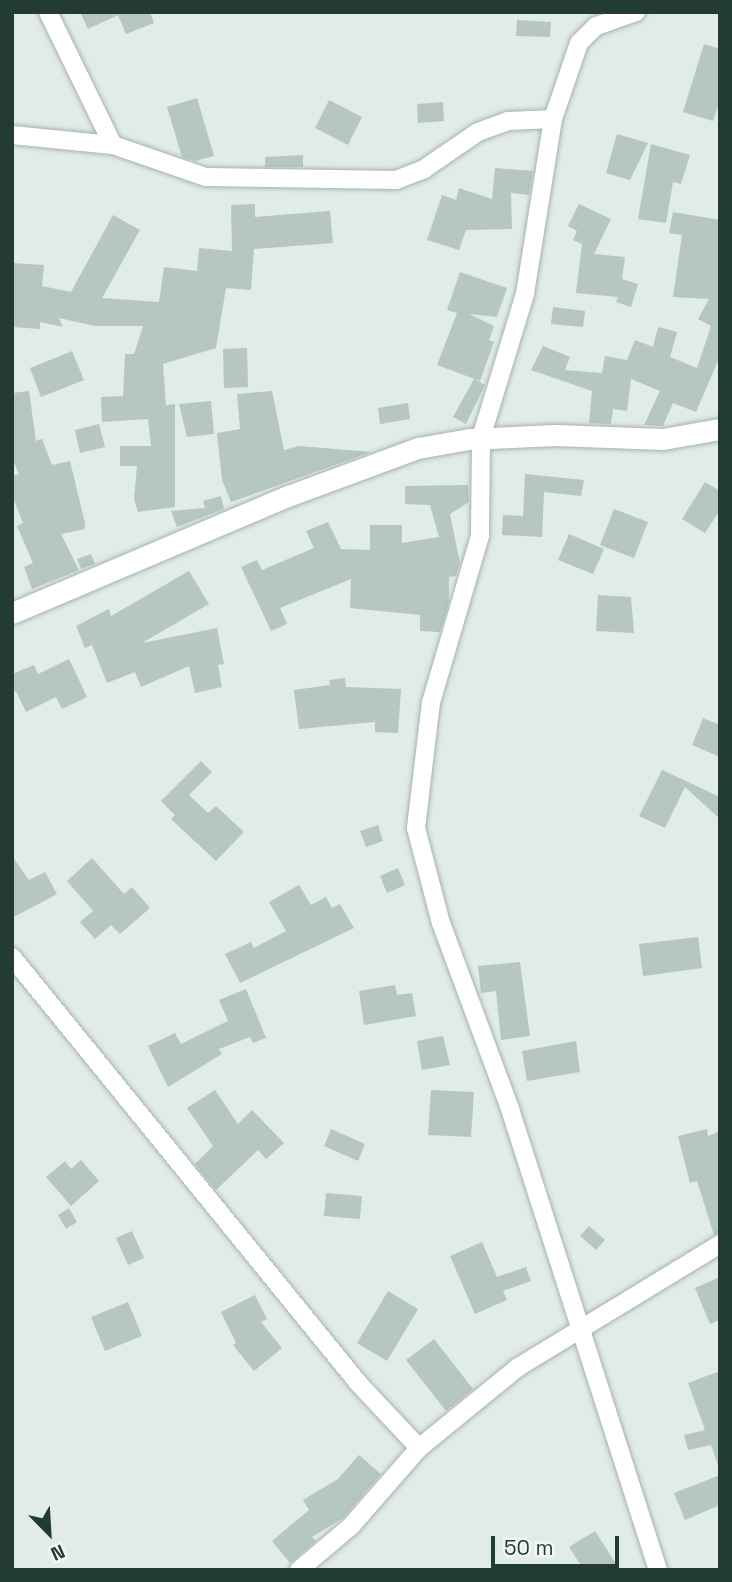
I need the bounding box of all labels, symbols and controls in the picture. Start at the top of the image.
north arrow [14,1498,84,1568]
scale bar [494,1522,622,1566]
text: 50 m [504,1534,554,1561]
text: N [47,1539,69,1567]

